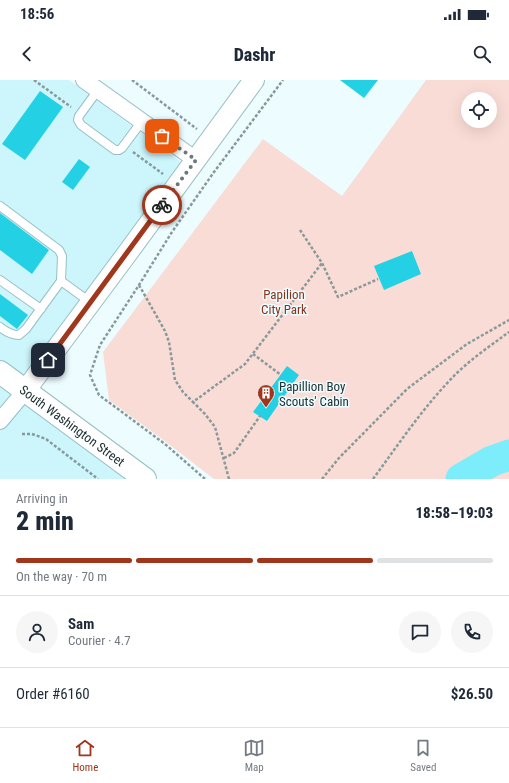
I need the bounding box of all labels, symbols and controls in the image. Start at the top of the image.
text: 18:56 [20,5,54,23]
icon: back [16,43,38,65]
icon: search [471,43,493,65]
text: Dashr [234,44,275,65]
map controls [461,92,497,128]
button: locate [461,92,497,128]
pin [145,119,179,153]
icon: bag [151,125,173,147]
courier [142,185,182,225]
icon: bike [151,194,173,216]
park label: Papilion City Park [261,287,307,317]
pin [31,343,65,377]
icon: home [37,349,59,371]
place label: Papillion Boy Scouts' Cabin [279,379,349,409]
street label: South Washington Street [17,382,128,469]
building icon: Papillion Boy Scouts' Cabin [256,383,276,408]
text: Arriving in [16,491,68,506]
text: 18:58–19:03 [415,504,493,522]
text: 2 min [16,506,74,536]
text: On the way · 70 m [16,569,107,584]
button: person [16,611,58,653]
button: chat [399,611,441,653]
button: phone [451,611,493,653]
text: Sam [68,615,94,633]
text: Courier · 4.7 [68,633,131,648]
text: Order #6160 [16,685,90,703]
text: $26.50 [451,685,493,703]
tab: Home [73,737,98,774]
tab: Map [243,737,265,774]
tab: Saved [410,737,436,774]

